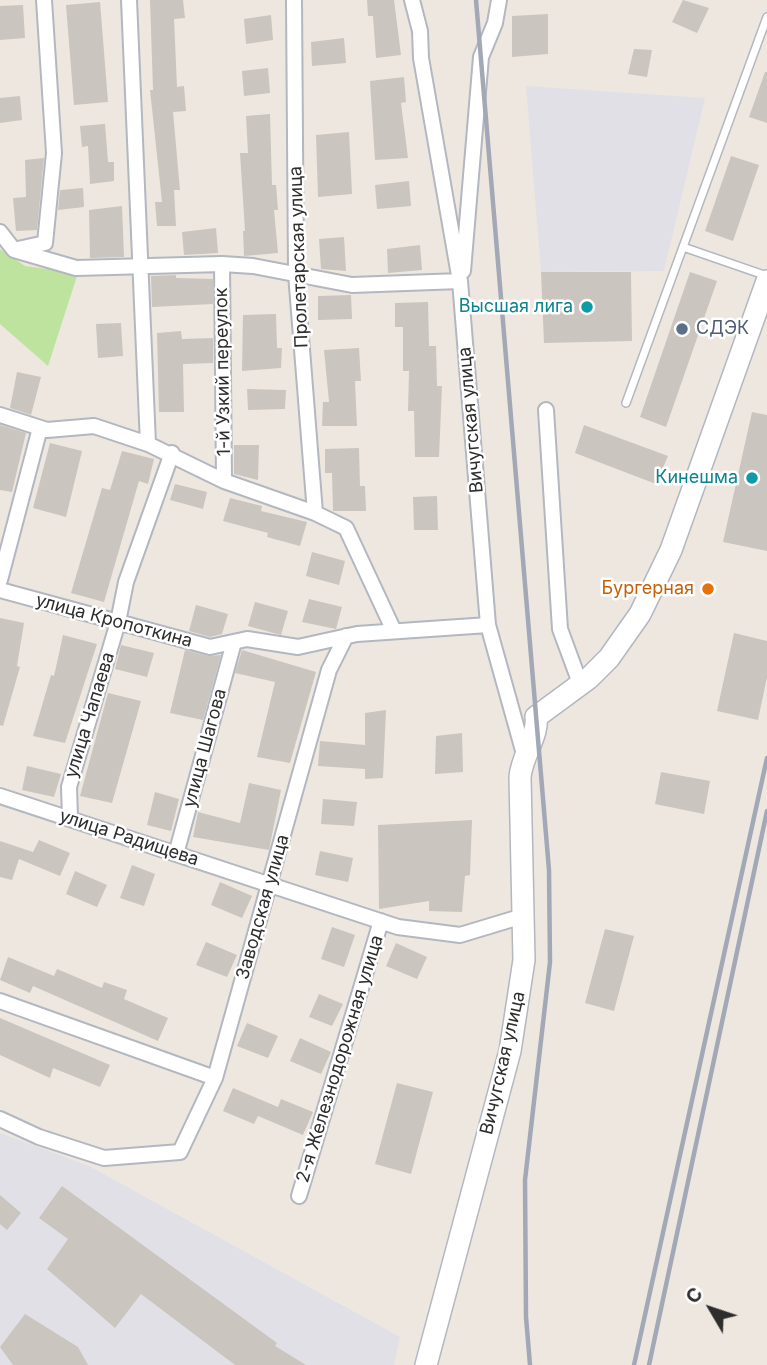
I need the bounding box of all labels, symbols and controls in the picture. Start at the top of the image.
street label: Пролетарская улица [285,166,313,348]
street label: 1-й Узкий переулок [211,287,235,457]
place label: Высшая лига [459,296,573,318]
marker: Высшая лига [579,299,595,315]
place label: СДЭК [696,318,749,340]
marker: СДЭК [674,321,690,337]
street label: Вичугская улица [454,346,488,494]
place label: Кинешма [655,467,738,489]
marker: Кинешма [744,470,760,486]
place label: Бургерная [601,578,694,600]
marker: Бургерная [700,581,716,597]
street label: улица Кропоткина [33,590,195,652]
street label: улица Чапаева [61,649,119,781]
street label: улица Шагова [179,686,231,810]
street label: улица Радищева [57,805,201,871]
street label: Заводская улица [232,832,294,982]
street label: 2-я Железнодорожная улица [292,933,388,1185]
street label: Вичугская улица [476,989,530,1137]
north arrow [676,1274,746,1344]
text: С [681,1283,708,1308]

